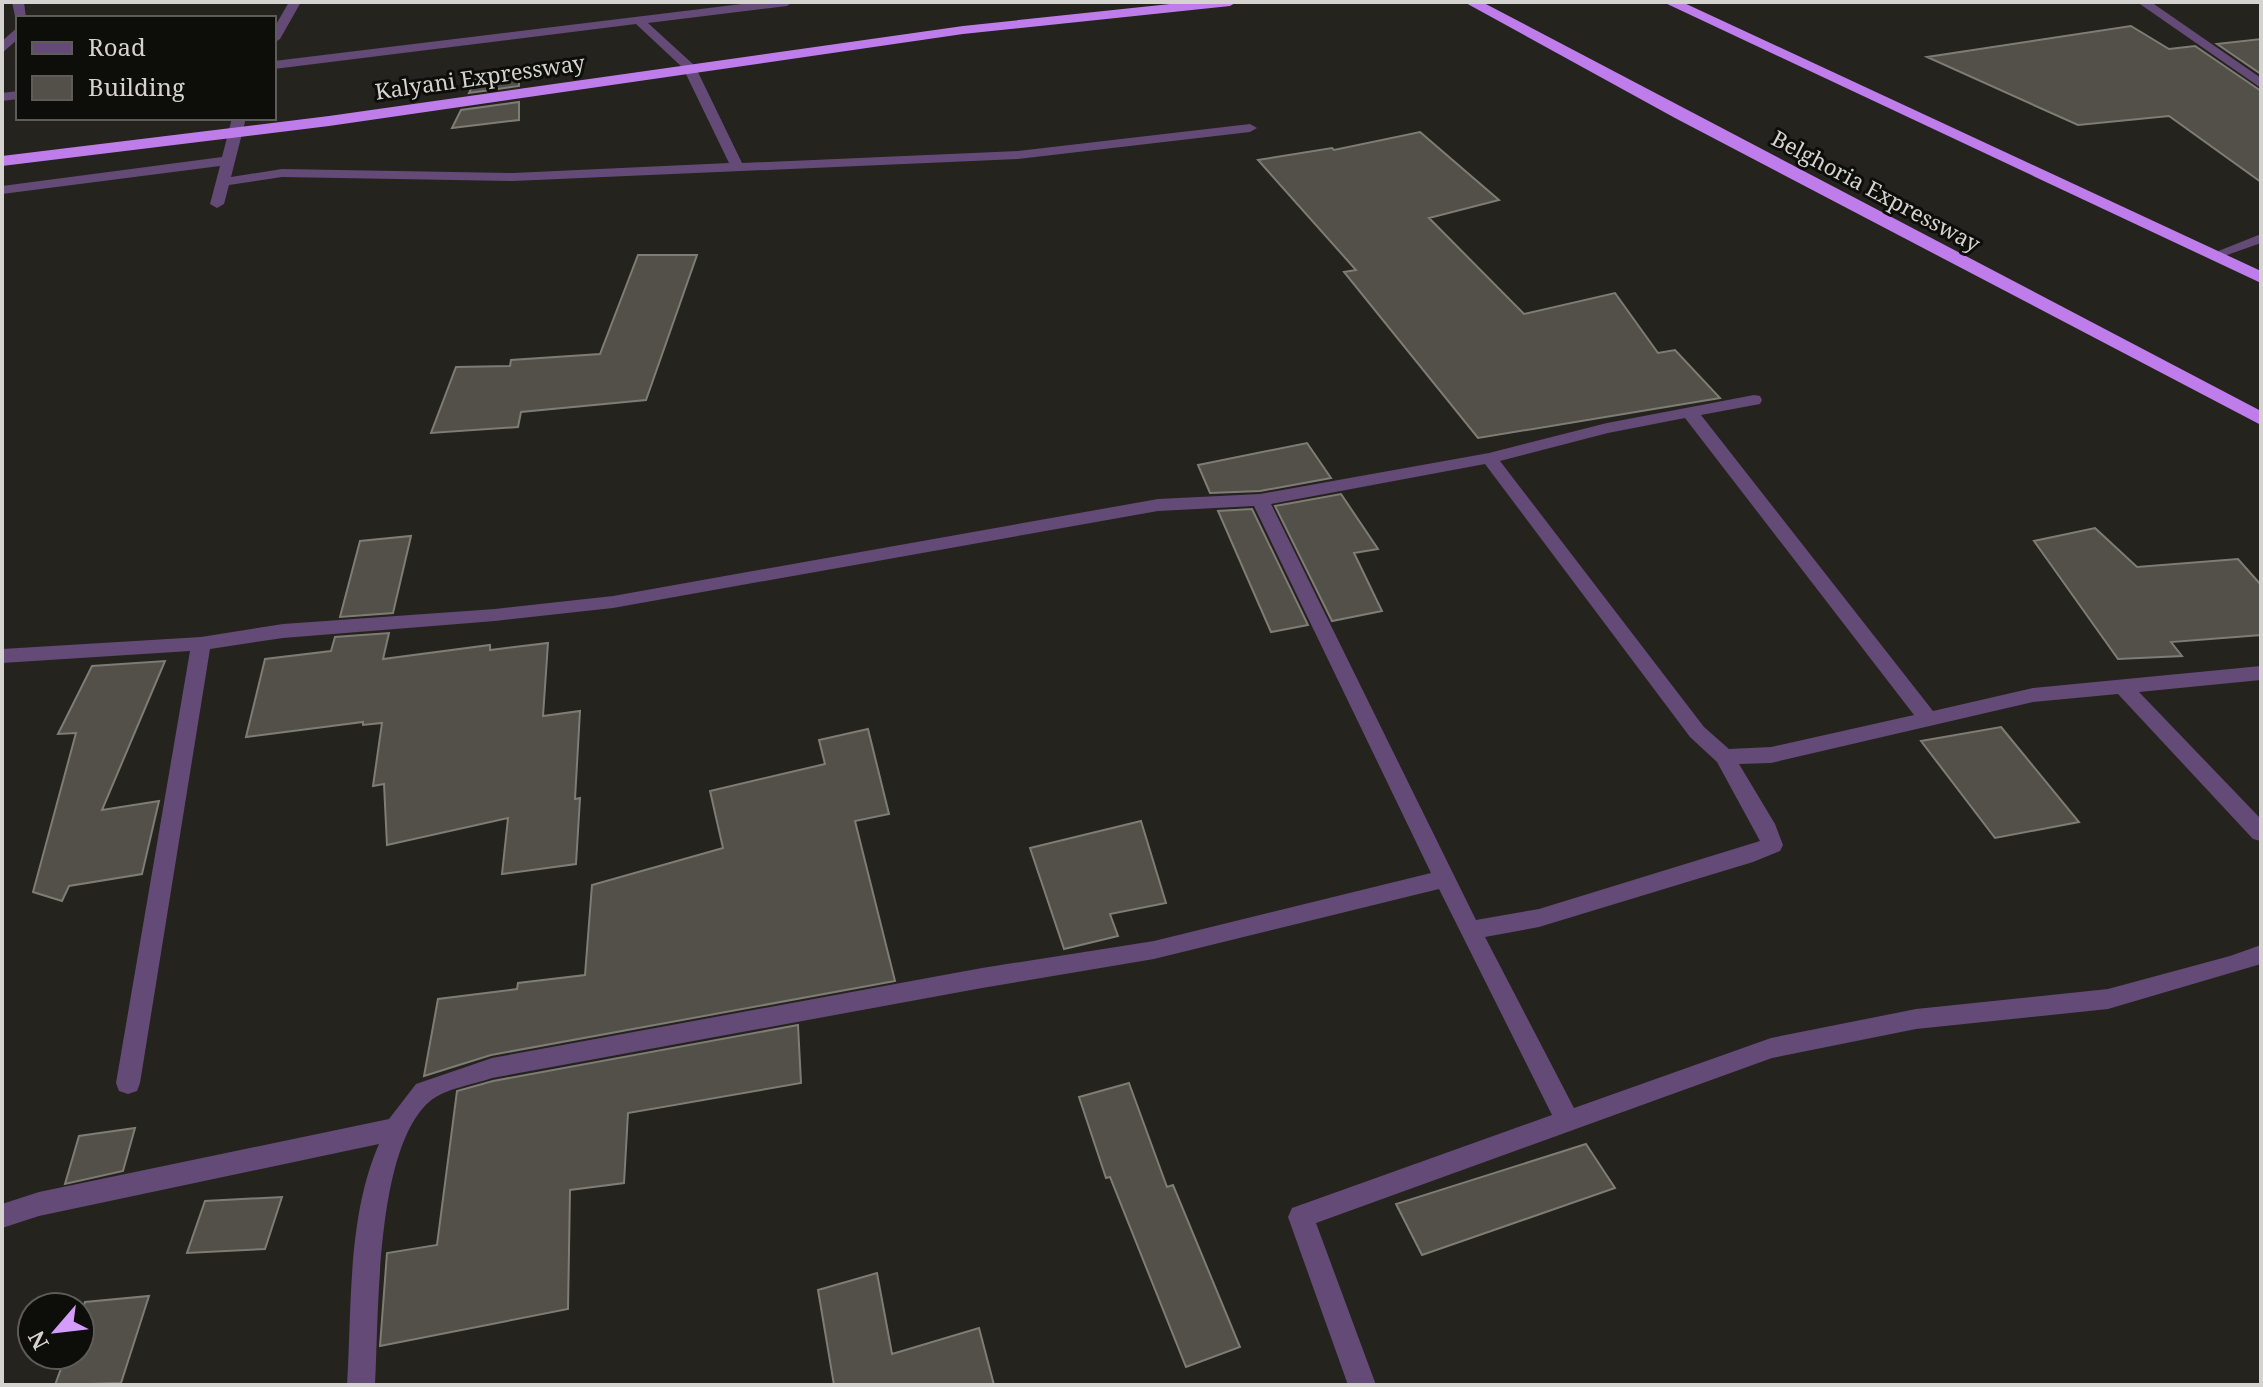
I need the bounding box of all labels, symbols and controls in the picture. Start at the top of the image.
legend [16,16,276,120]
text: Road [88,30,146,63]
street label: Kalyani Expressway [373,46,587,106]
text: Building [88,70,185,103]
street label: Belghoria Expressway [1767,122,1987,258]
north arrow [16,1291,96,1371]
text: N [20,1326,55,1356]

